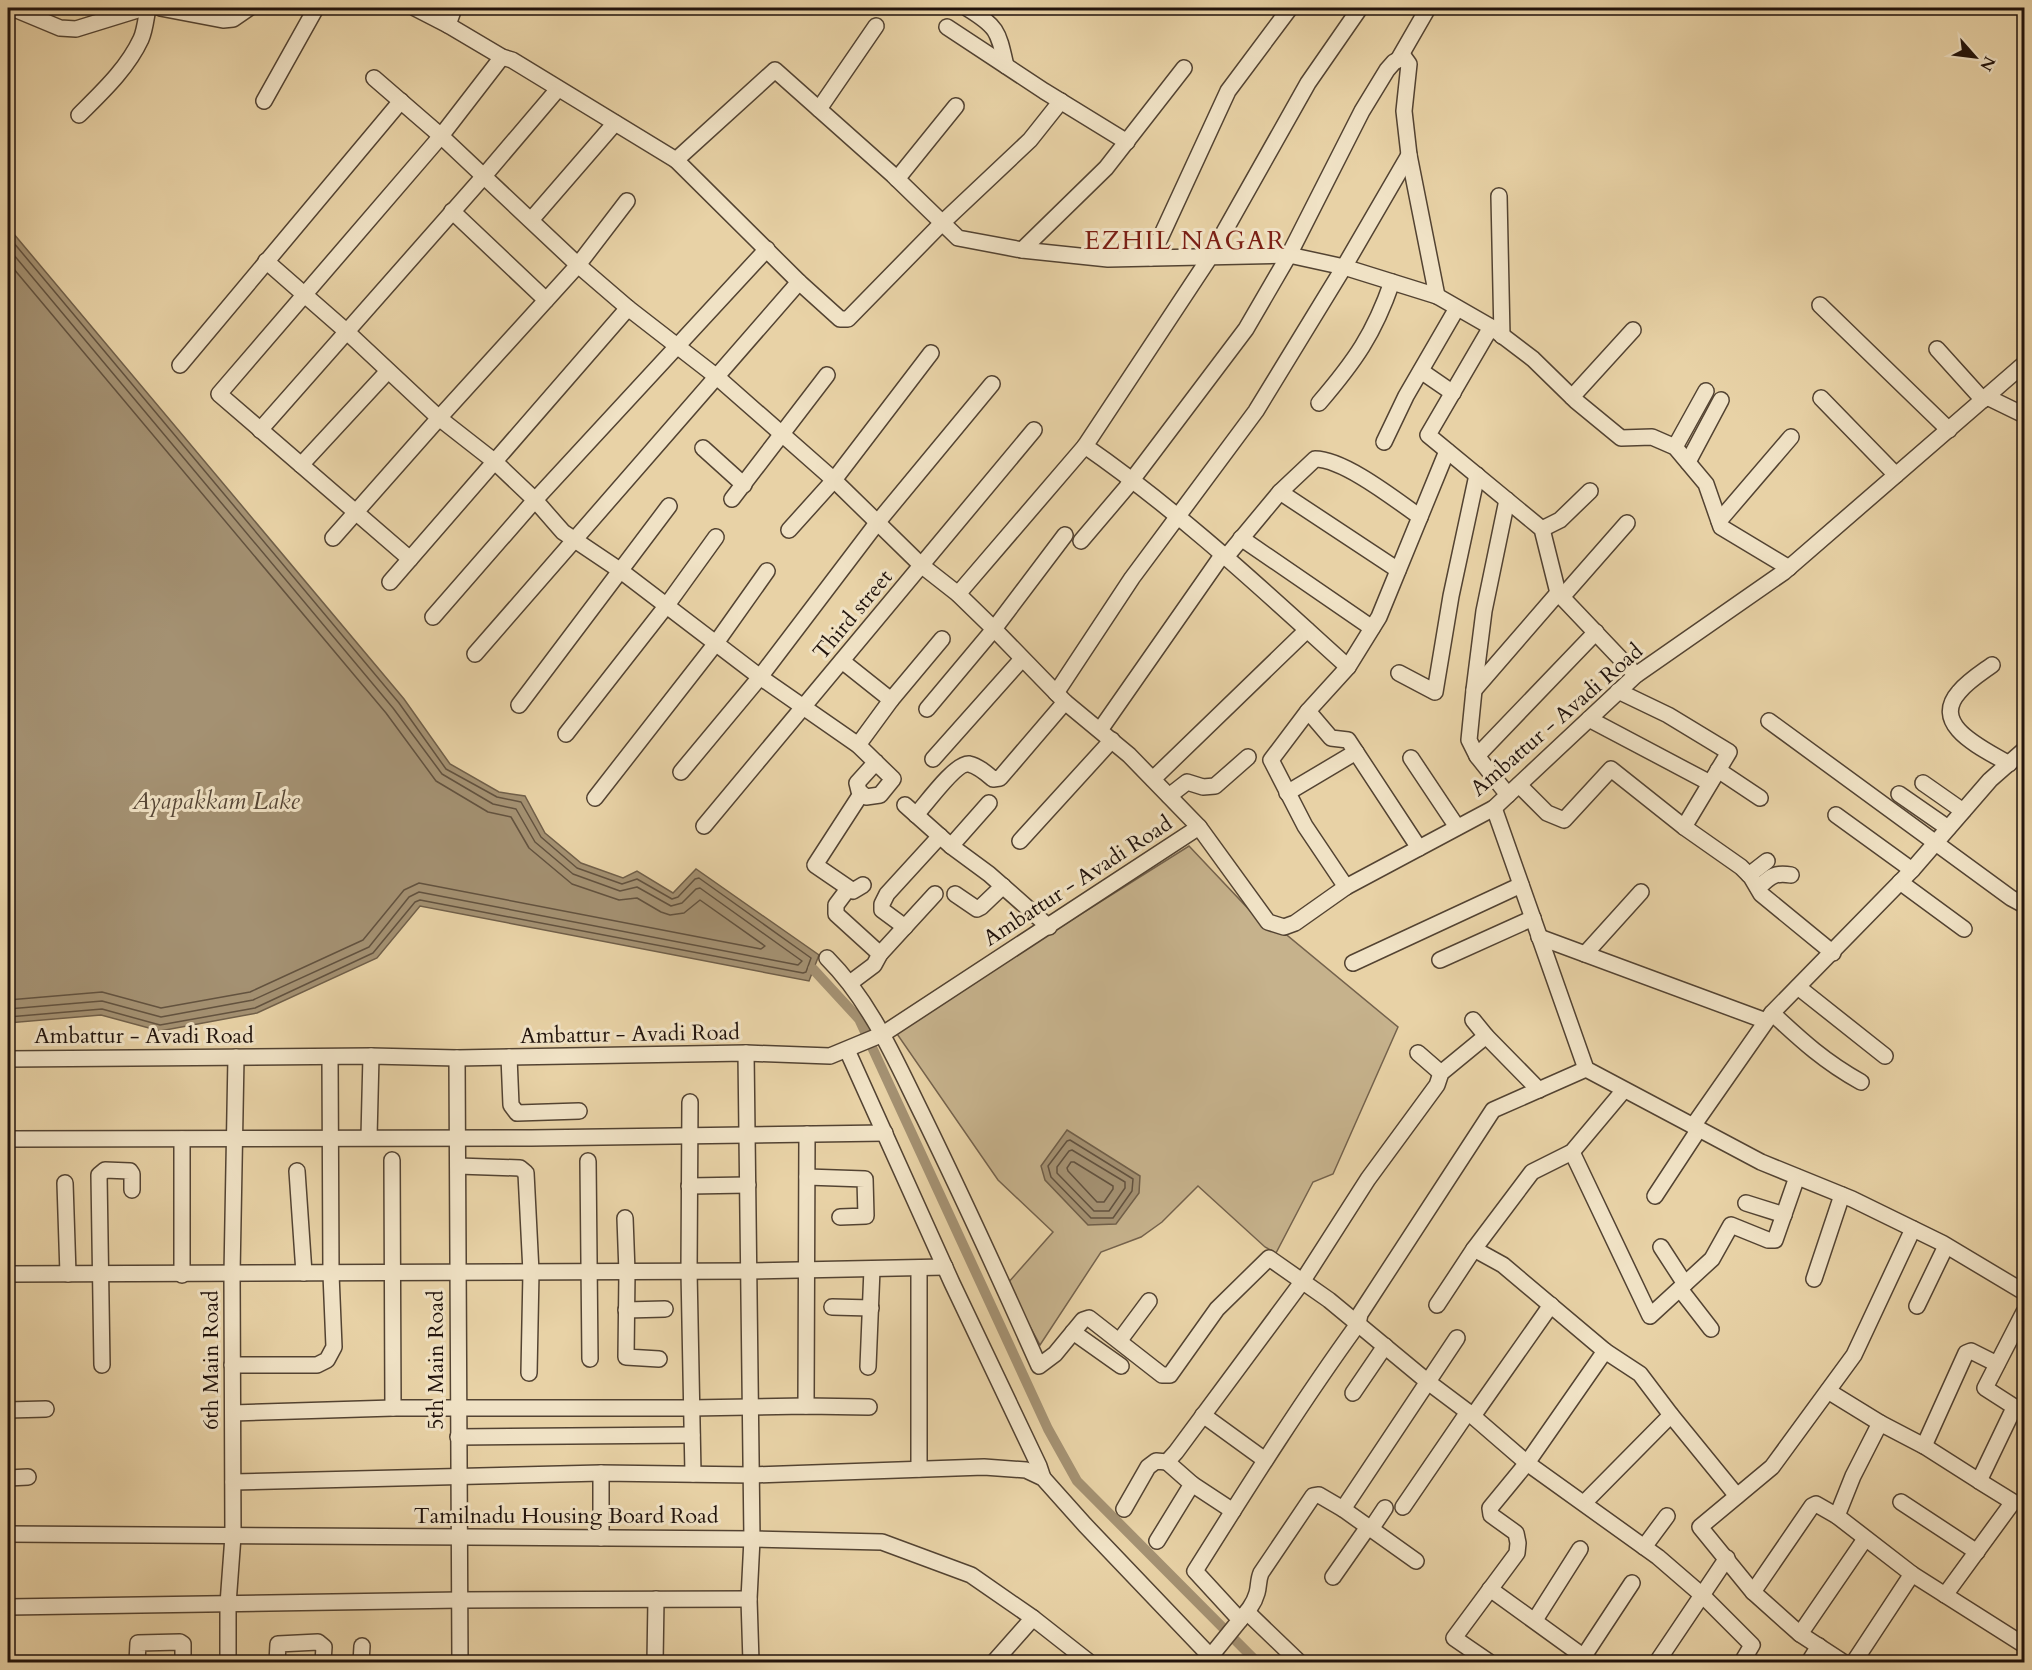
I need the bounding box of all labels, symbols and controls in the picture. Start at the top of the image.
north arrow [1945,27,2005,87]
text: N [1974,52,2000,75]
district label: EZHIL NAGAR [1084,223,1286,258]
street label: Third street [806,563,899,666]
street label: Ambattur - Avadi Road [1464,636,1650,803]
water label: Ayapakkam Lake [131,785,301,818]
street label: Ambattur - Avadi Road [977,808,1178,953]
street label: Ambattur - Avadi Road [520,1017,740,1051]
street label: Ambattur - Avadi Road [34,1021,254,1051]
street label: 6th Main Road [196,1290,226,1430]
street label: 5th Main Road [421,1290,451,1430]
street label: Tamilnadu Housing Board Road [414,1501,719,1531]

